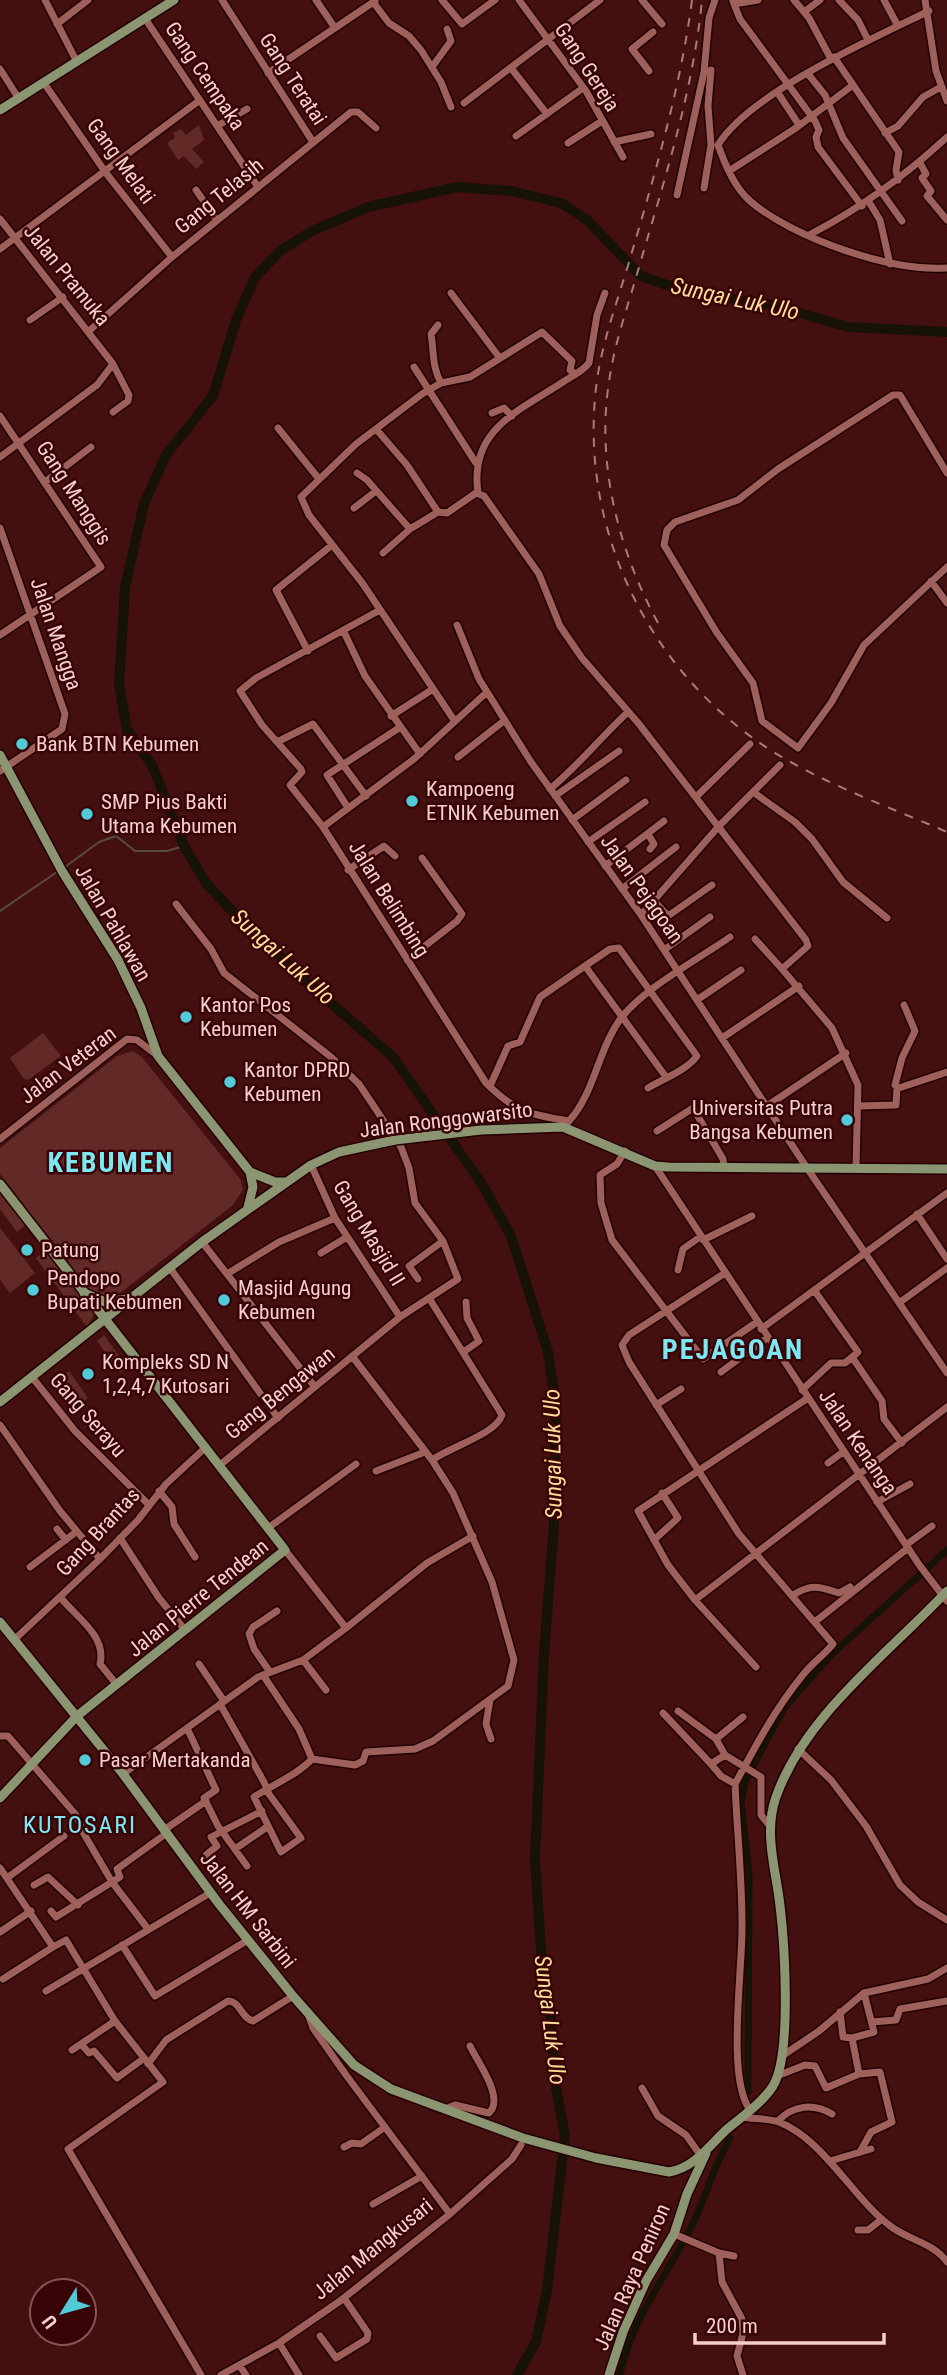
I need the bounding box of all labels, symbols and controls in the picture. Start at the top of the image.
street label: Gang Cempaka [160,17,250,135]
street label: Gang Gereja [549,18,625,116]
street label: Gang Teratai [255,29,331,129]
street label: Gang Melati [82,114,160,208]
street label: Gang Telasih [170,153,268,239]
street label: Jalan Pramuka [19,220,115,330]
water label: Sungai Luk Ulo [668,272,802,326]
street label: Gang Manggis [32,437,116,549]
street label: Jalan Mangga [26,575,86,693]
place label: Bank BTN Kebumen [36,732,199,756]
marker: Bank BTN Kebumen [14,736,30,752]
place label: Kampoeng ETNIK Kebumen [426,777,559,825]
place label: SMP Pius Bakti Utama Kebumen [101,790,237,838]
marker: Kampoeng ETNIK Kebumen [404,793,420,809]
marker: SMP Pius Bakti Utama Kebumen [79,806,95,822]
street label: Jalan Pejagoan [596,830,688,948]
street label: Jalan Belimbing [344,836,434,962]
street label: Jalan Pahlawan [70,860,156,986]
water label: Sungai Luk Ulo [226,903,340,1011]
place label: Kantor Pos Kebumen [200,993,291,1041]
marker: Kantor Pos Kebumen [178,1009,194,1025]
street label: Jalan Veteran [15,1021,121,1109]
place label: Kantor DPRD Kebumen [244,1058,350,1106]
marker: Kantor DPRD Kebumen [222,1074,238,1090]
place label: Universitas Putra Bangsa Kebumen [689,1096,833,1144]
street label: Jalan Ronggowarsito [358,1097,534,1143]
marker: Universitas Putra Bangsa Kebumen [839,1112,855,1128]
district label: KEBUMEN [47,1146,175,1179]
street label: Gang Masjid II [328,1176,410,1290]
place label: Patung [41,1238,99,1262]
marker: Patung [19,1242,35,1258]
place label: Pendopo Bupati Kebumen [47,1266,182,1314]
place label: Masjid Agung Kebumen [238,1276,351,1324]
marker: Pendopo Bupati Kebumen [25,1282,41,1298]
marker: Masjid Agung Kebumen [216,1292,232,1308]
district label: PEJAGOAN [662,1333,804,1366]
street label: Gang Bengawan [221,1342,339,1444]
place label: Kompleks SD N 1,2,4,7 Kutosari [102,1350,229,1398]
marker: Kompleks SD N 1,2,4,7 Kutosari [80,1366,96,1382]
street label: Gang Serayu [45,1368,131,1462]
street label: Jalan Kenanga [814,1385,902,1499]
water label: Sungai Luk Ulo [538,1389,568,1519]
street label: Gang Brantas [51,1483,145,1581]
street label: Jalan Pierre Tendean [123,1534,273,1662]
place label: Pasar Mertakanda [99,1748,251,1772]
marker: Pasar Mertakanda [77,1752,93,1768]
district label: KUTOSARI [23,1811,137,1839]
street label: Jalan HM Sarbini [195,1847,301,1973]
water label: Sungai Luk Ulo [529,1954,571,2086]
street label: Jalan Mangkusari [308,2193,438,2305]
street label: Jalan Raya Peniron [589,2200,675,2354]
north arrow [28,2277,98,2347]
scale bar [695,2302,884,2346]
text: U [37,2311,62,2333]
text: 200 m [706,2314,758,2338]

